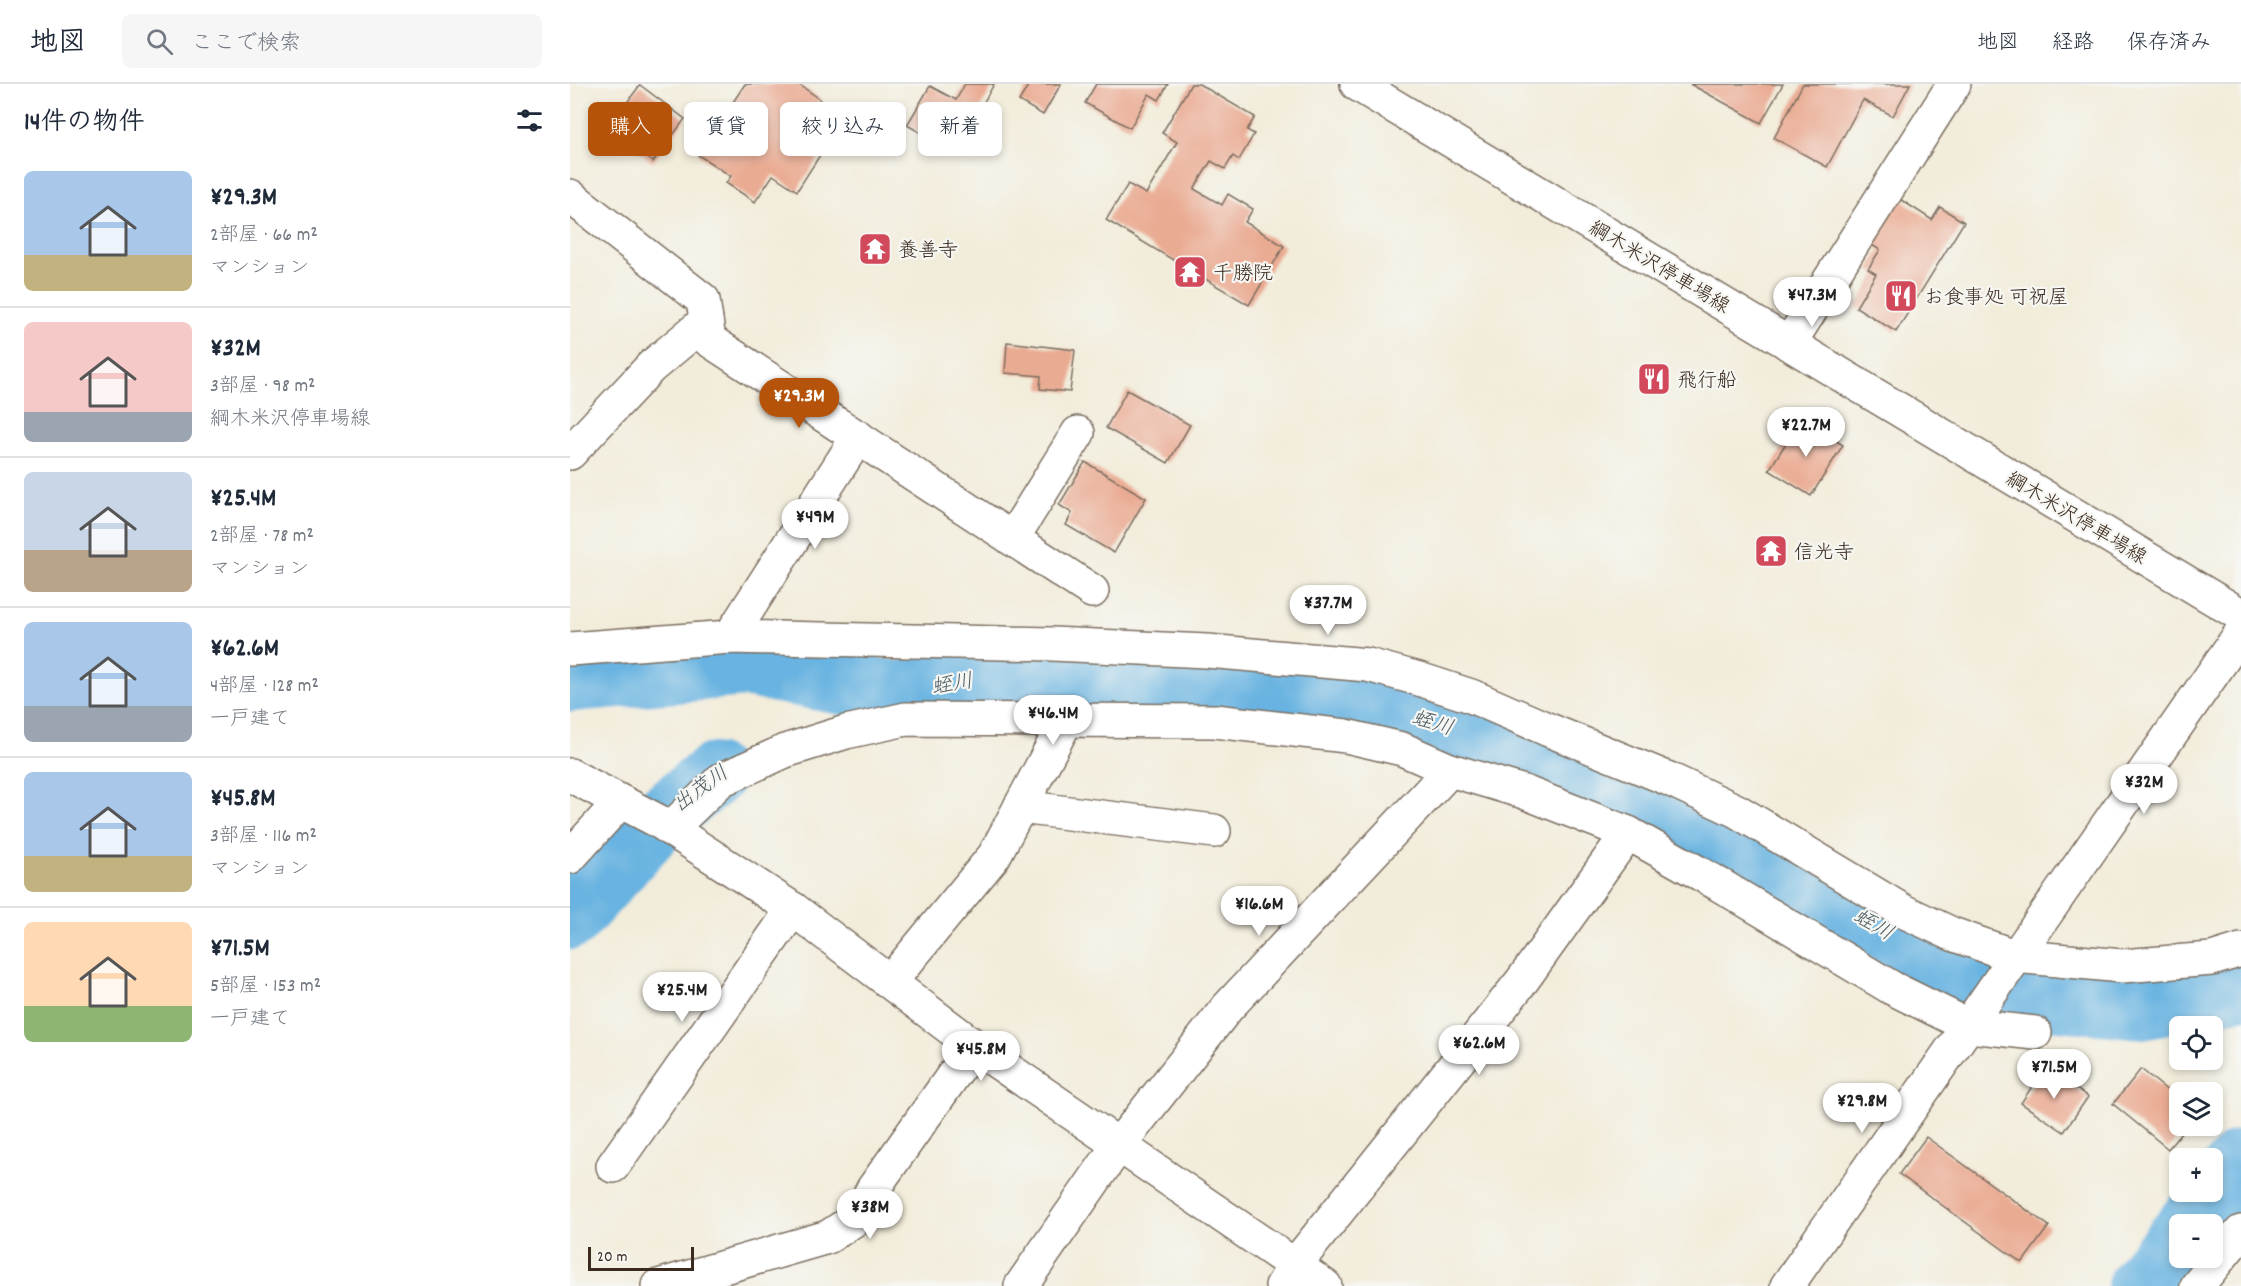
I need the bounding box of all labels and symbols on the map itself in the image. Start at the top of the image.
street label: 綱木米沢停車場線 [1583,215,1734,322]
temple icon: 養善寺 [857,231,893,267]
place label: 養善寺 [898,238,958,266]
temple icon: 千勝院 [1172,254,1208,290]
place label: 千勝院 [1213,261,1273,289]
pin: ¥47.3M [1763,277,1861,328]
restaurant icon: お食事処 可祝屋 [1883,278,1919,314]
place label: お食事処 可祝屋 [1924,285,2069,313]
restaurant icon: 飛行船 [1636,361,1672,397]
place label: 飛行船 [1677,368,1737,396]
pin: ¥29.3M [750,378,848,429]
pin: ¥22.7M [1757,407,1855,458]
street label: 綱木米沢停車場線 [2000,466,2151,573]
pin: ¥49M [779,499,851,550]
temple icon: 信光寺 [1753,533,1789,569]
place label: 信光寺 [1794,540,1854,568]
pin: ¥37.7M [1279,585,1377,636]
water label: 蛭川 [929,668,976,704]
pin: ¥46.4M [1004,695,1102,746]
water label: 蛭川 [1408,704,1457,745]
water label: 出茂川 [667,760,736,821]
pin: ¥32M [2108,764,2180,815]
pin: ¥16.6M [1210,886,1308,937]
water label: 蛭川 [1847,903,1898,950]
pin: ¥25.4M [633,972,731,1023]
pin: ¥62.6M [1430,1025,1528,1076]
pin: ¥45.8M [932,1031,1030,1082]
pin: ¥71.5M [2005,1049,2103,1100]
pin: ¥29.8M [1813,1083,1911,1134]
pin: ¥38M [834,1189,906,1240]
scale bar [588,1244,694,1272]

